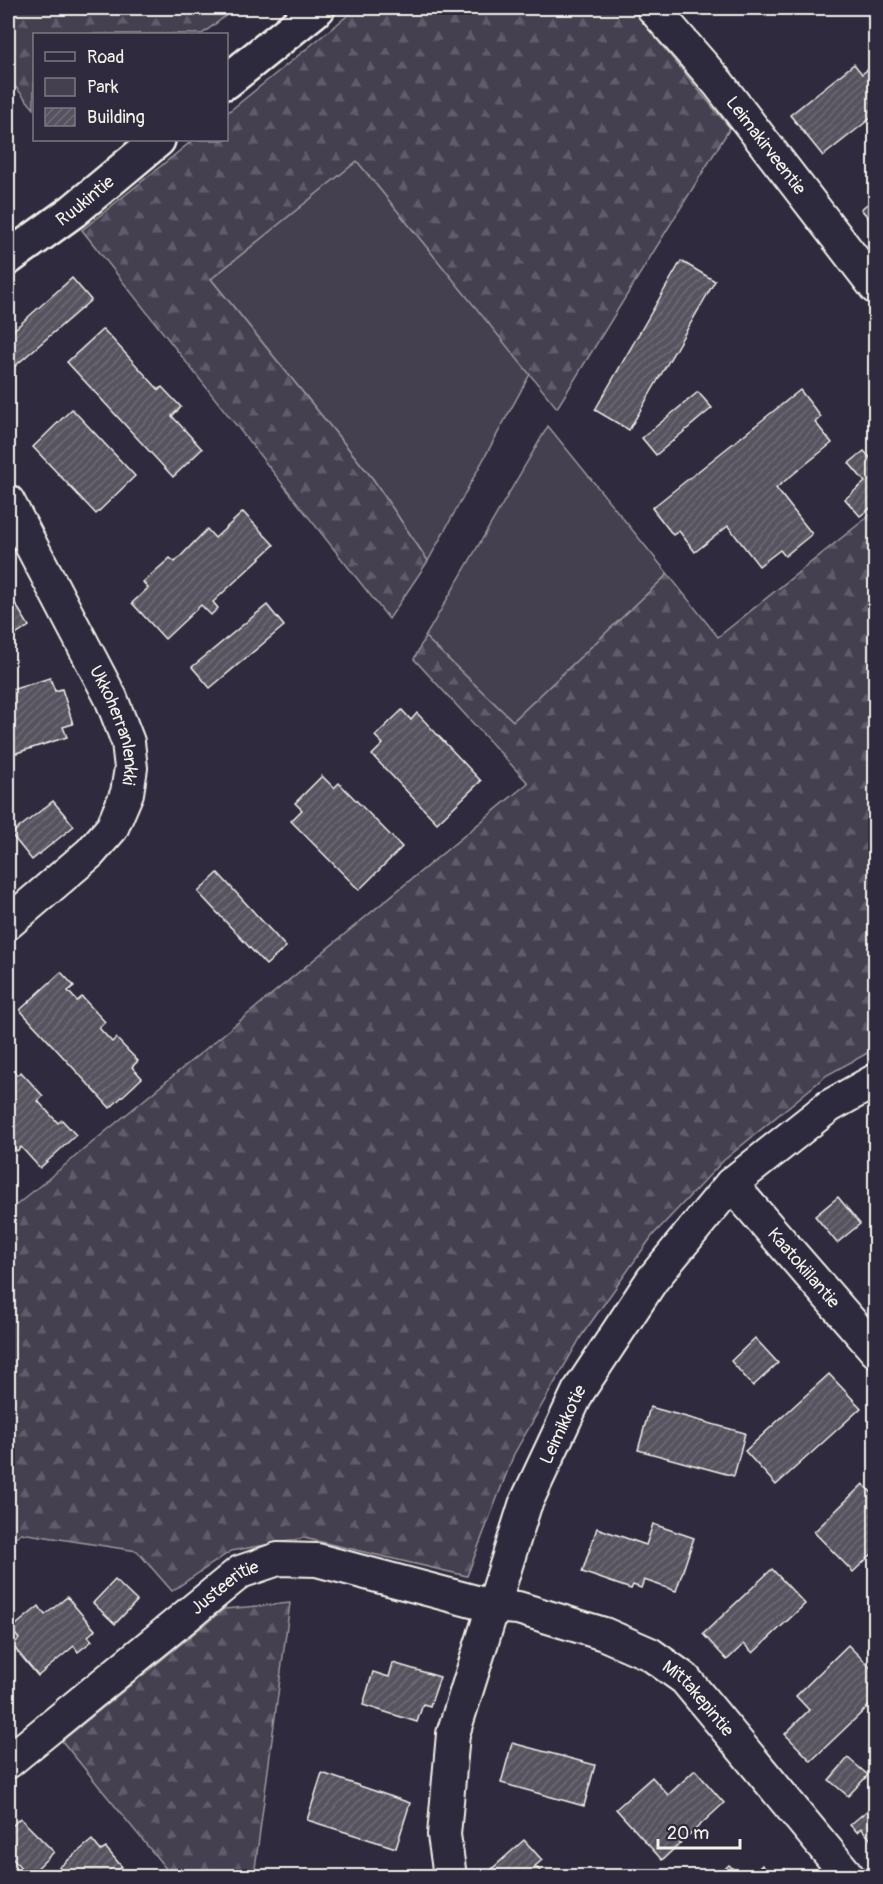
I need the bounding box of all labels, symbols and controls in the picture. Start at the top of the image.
legend [33,33,228,141]
text: Road [87,46,124,69]
text: Park [87,76,119,99]
street label: Leimakirveentie [721,92,811,199]
text: Building [87,106,145,129]
street label: Ruukintie [51,170,119,231]
street label: Ukkoherranlenkki [84,661,142,787]
street label: Kaatokiilantie [762,1223,845,1313]
street label: Leimikkotie [534,1380,591,1468]
street label: Justeeritie [186,1555,262,1619]
street label: Mittakepintie [658,1655,739,1741]
scale bar [658,1812,740,1850]
text: 20 m [667,1822,709,1845]

